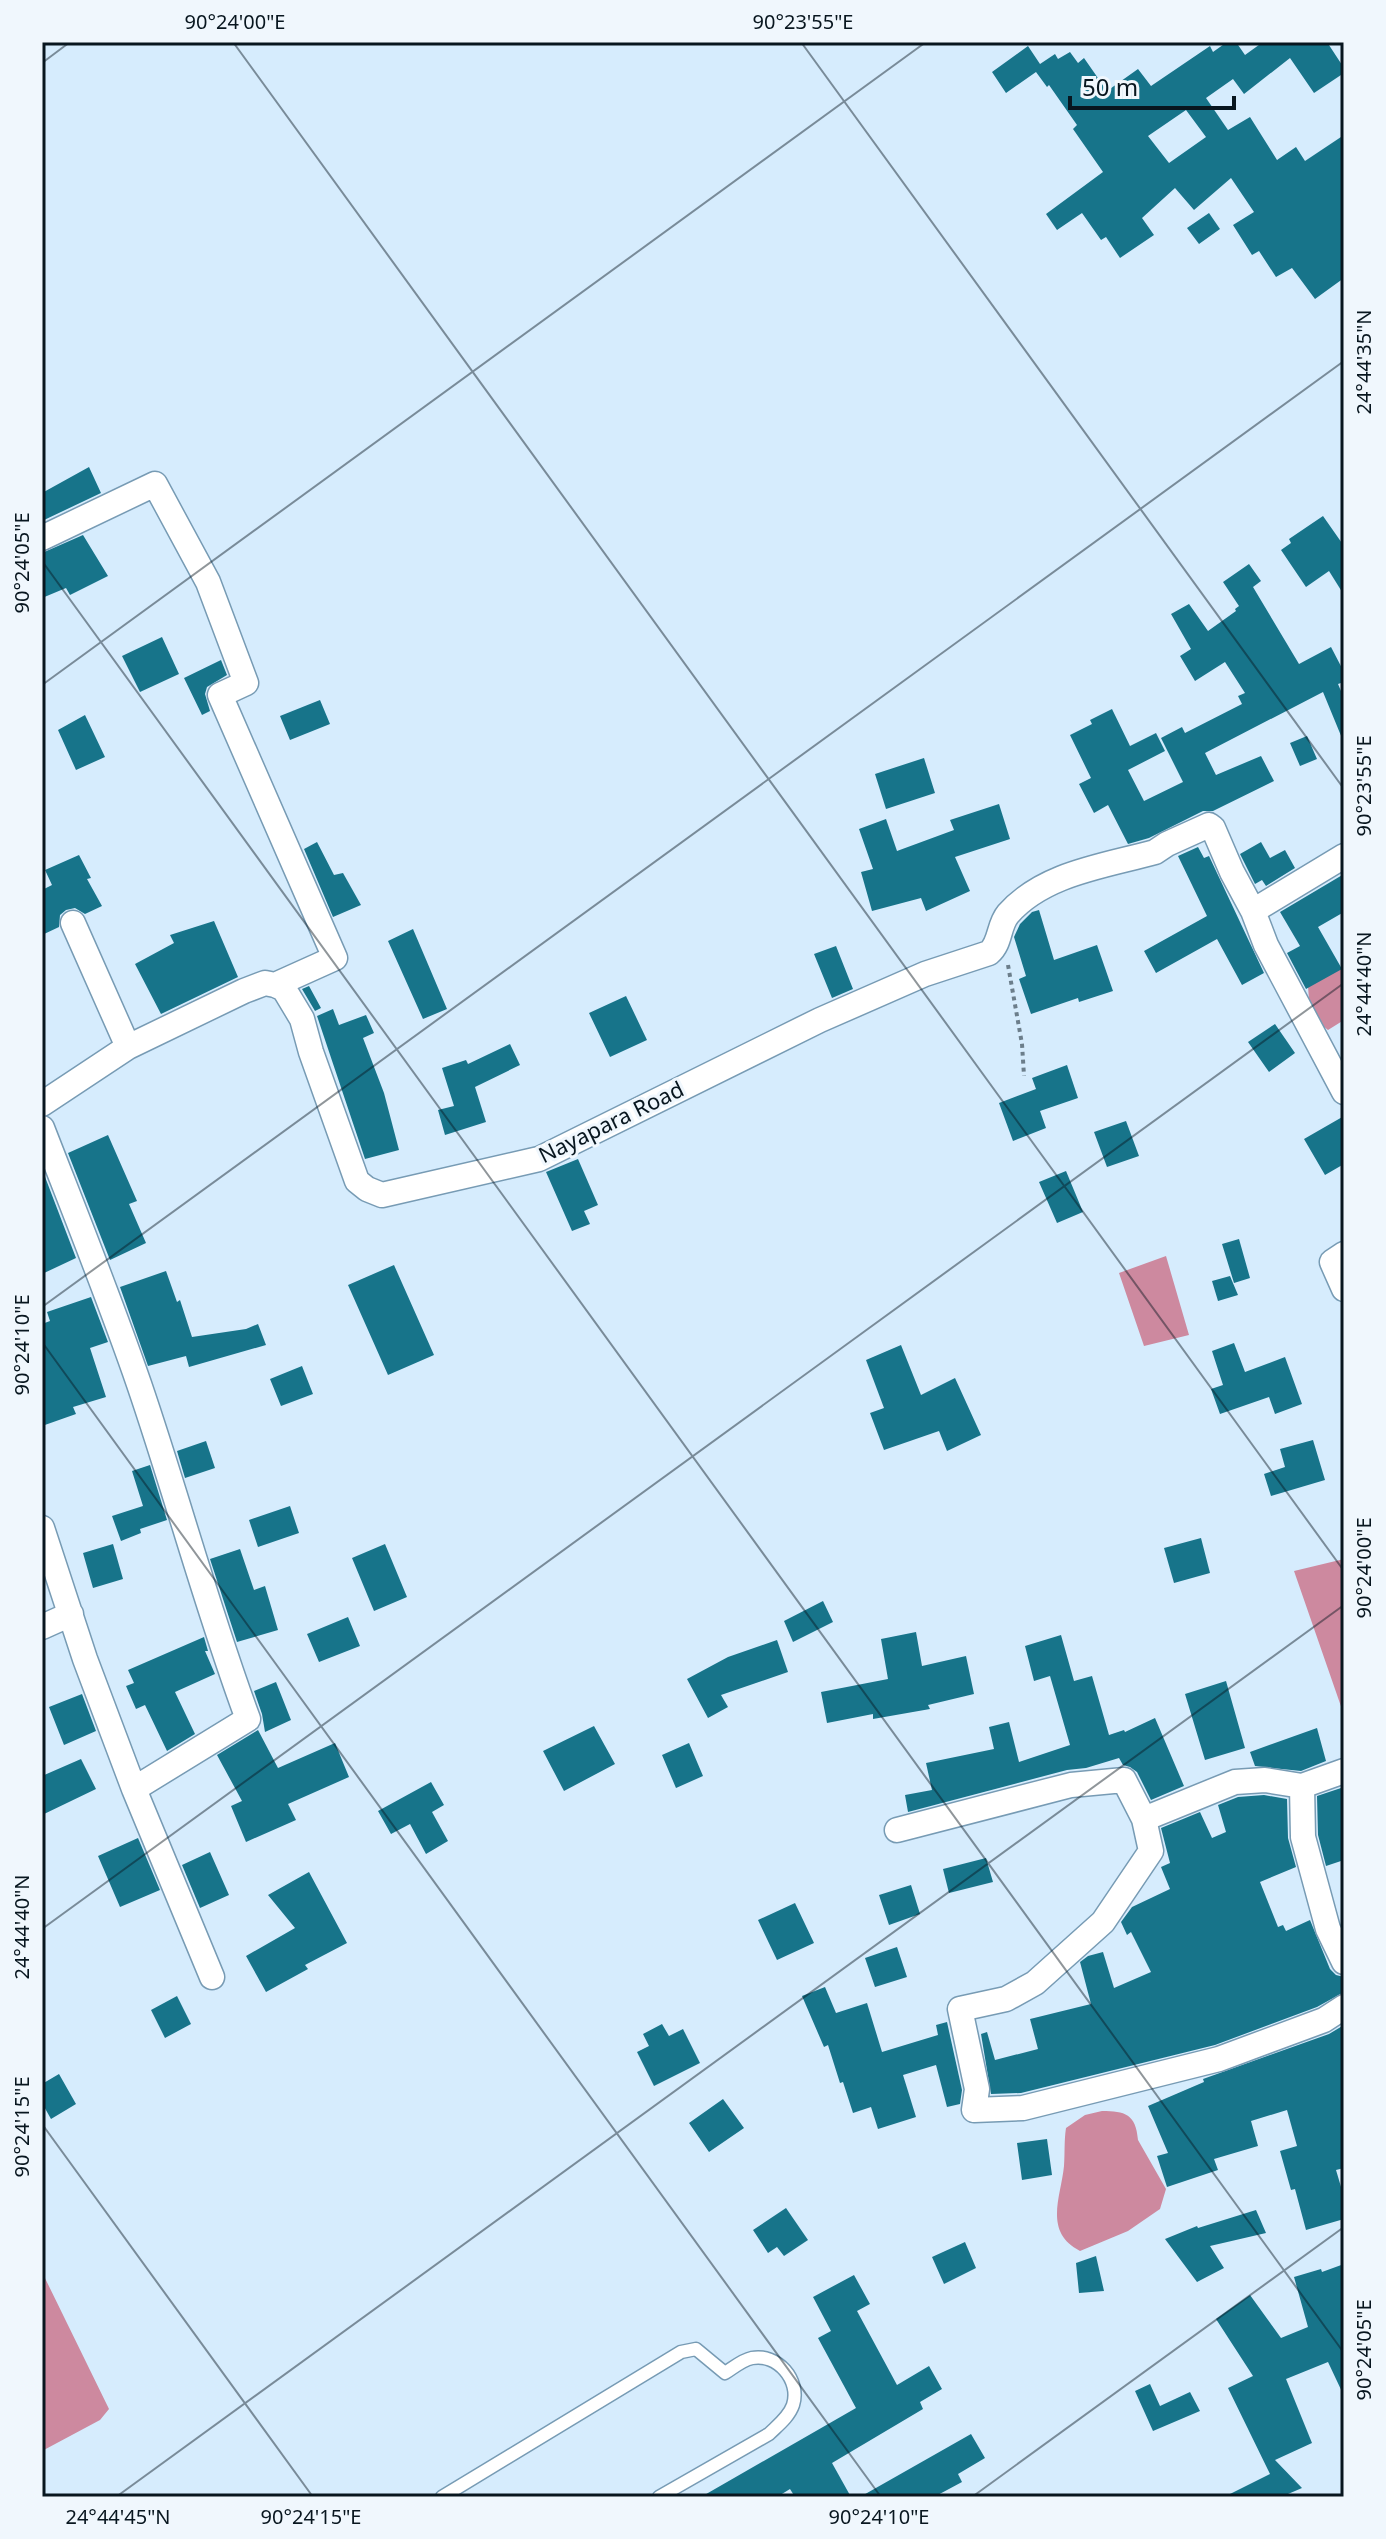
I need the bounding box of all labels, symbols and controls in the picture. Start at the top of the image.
text: 90°24'00"E [185,8,285,35]
text: 90°23'55"E [753,8,853,35]
scale bar [1070,60,1234,110]
text: 50 m [1082,70,1138,103]
text: 24°44'35"N [1350,309,1377,415]
text: 90°24'05"E [8,513,35,613]
text: 90°23'55"E [1350,736,1377,836]
text: 24°44'40"N [1350,931,1377,1037]
street label: Nayapara Road [533,1073,688,1169]
text: 90°24'10"E [8,1295,35,1395]
text: 90°24'00"E [1350,1518,1377,1618]
text: 24°44'40"N [8,1874,35,1980]
text: 90°24'15"E [8,2077,35,2177]
text: 90°24'05"E [1350,2300,1377,2400]
text: 24°44'45"N [65,2503,171,2530]
text: 90°24'15"E [261,2503,361,2530]
text: 90°24'10"E [829,2503,929,2530]

